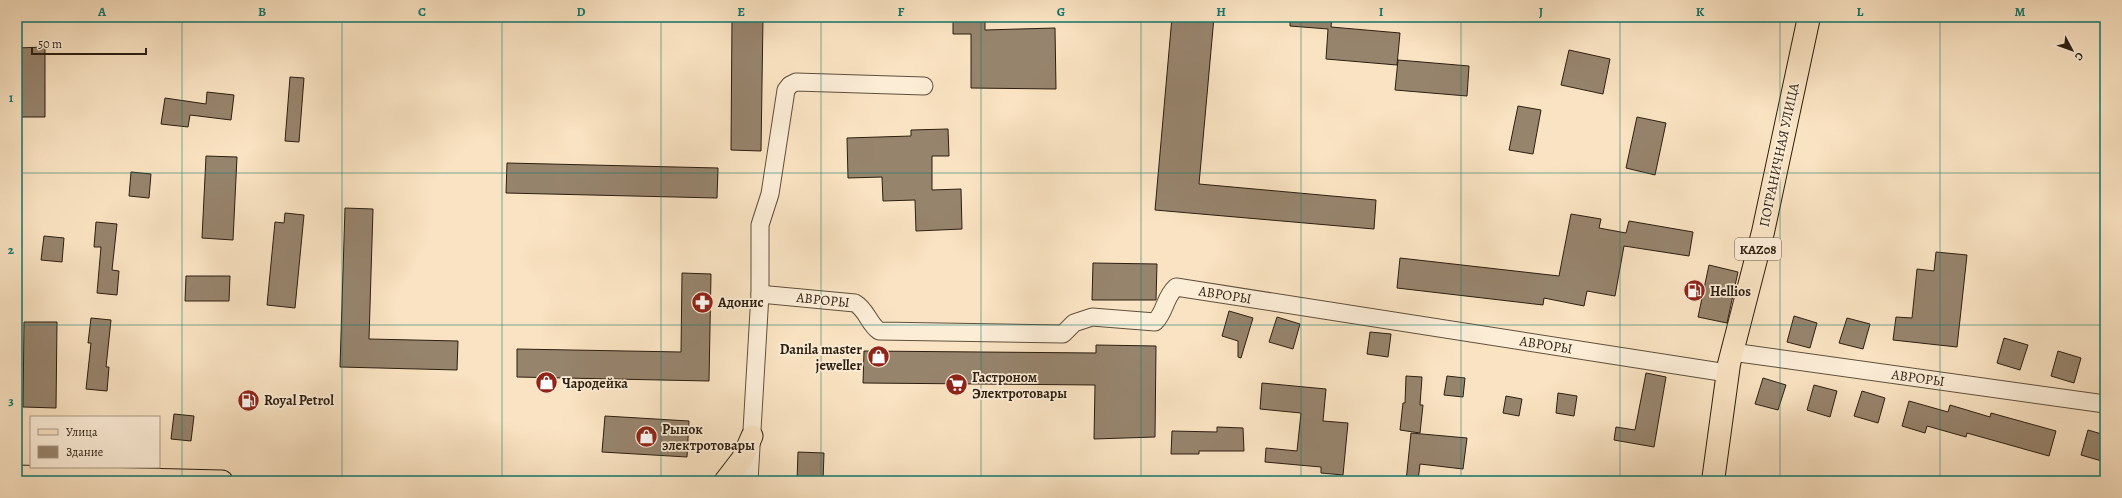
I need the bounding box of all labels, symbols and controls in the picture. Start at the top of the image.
text: A [97,3,107,20]
text: B [258,3,266,20]
text: C [418,3,426,20]
text: D [576,3,586,20]
text: E [737,3,745,20]
text: F [898,3,905,20]
text: G [1057,3,1065,20]
text: H [1216,3,1226,20]
text: I [1379,3,1384,20]
text: J [1539,3,1543,20]
text: K [1696,3,1705,20]
text: L [1857,3,1864,20]
text: M [2015,3,2026,20]
scale bar [32,30,146,56]
north arrow [2052,30,2092,70]
text: 50 m [38,36,62,52]
text: С [2071,49,2087,64]
street label: ПОГРАНИЧНАЯ УЛИЦА [1754,80,1804,229]
text: 1 [9,89,14,106]
road number: KAZ08 [1735,238,1781,260]
text: 2 [8,241,15,258]
fuel station icon: Hellios [1681,278,1707,304]
street label: АВРОРЫ [1196,281,1253,309]
place label: Hellios [1710,282,1751,301]
street label: АВРОРЫ [794,288,851,312]
pharmacy icon: Адонис [690,289,716,315]
place label: Адонис [717,293,764,312]
street label: АВРОРЫ [1517,331,1574,359]
place label: Danila master jeweller [780,340,862,375]
shop icon: Danila master jeweller [865,344,891,370]
street label: АВРОРЫ [1889,365,1946,391]
place label: Гастроном Электротовары [972,368,1067,403]
shop icon: Чародейка [534,370,560,396]
supermarket icon: Гастроном Электротовары [944,372,970,398]
place label: Чародейка [562,374,628,393]
fuel station icon: Royal Petrol [235,387,261,413]
place label: Royal Petrol [264,391,334,410]
text: 3 [8,392,14,409]
legend [30,416,160,468]
place label: Рынок электротовары [662,420,755,455]
text: Улица [66,424,98,440]
shop icon: Рынок электротовары [633,424,659,450]
text: Здание [66,444,103,460]

